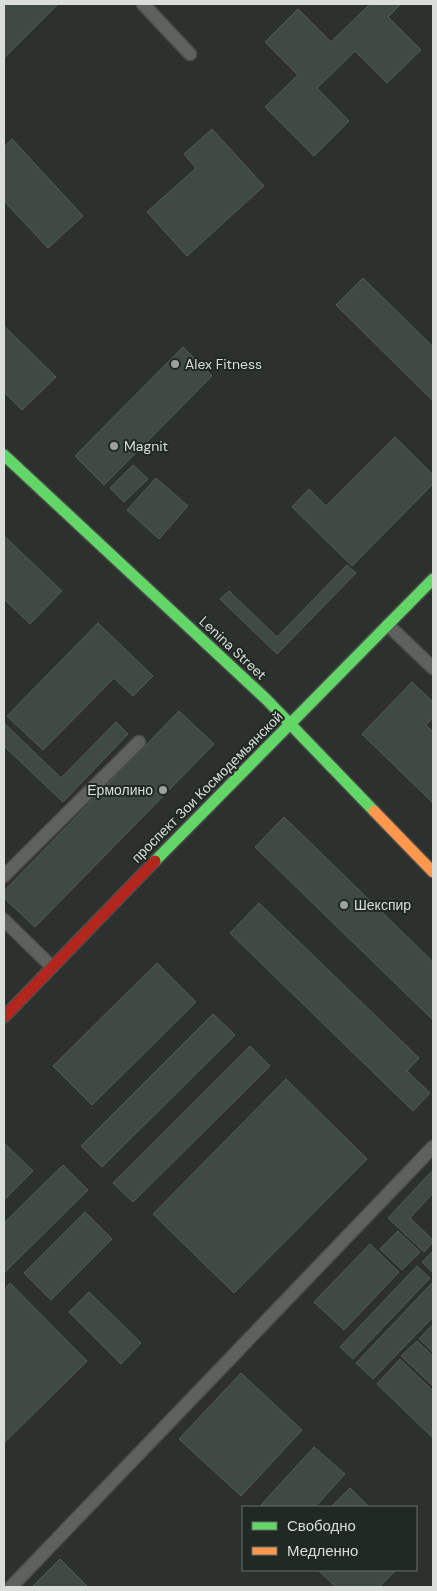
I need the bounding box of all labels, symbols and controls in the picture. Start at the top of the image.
place label: Alex Fitness [185,355,262,373]
marker: Alex Fitness [169,358,181,370]
place label: Magnit [124,437,168,455]
marker: Magnit [108,440,120,452]
street label: Lenina Street [196,612,270,684]
street label: проспект Зои Космодемьянской [128,708,286,866]
place label: Ермолино [87,781,153,799]
marker: Ермолино [157,784,169,796]
place label: Шекспир [354,896,411,914]
marker: Шекспир [338,899,350,911]
legend [242,1506,417,1571]
text: Свободно [287,1516,356,1536]
text: Медленно [287,1541,358,1561]

